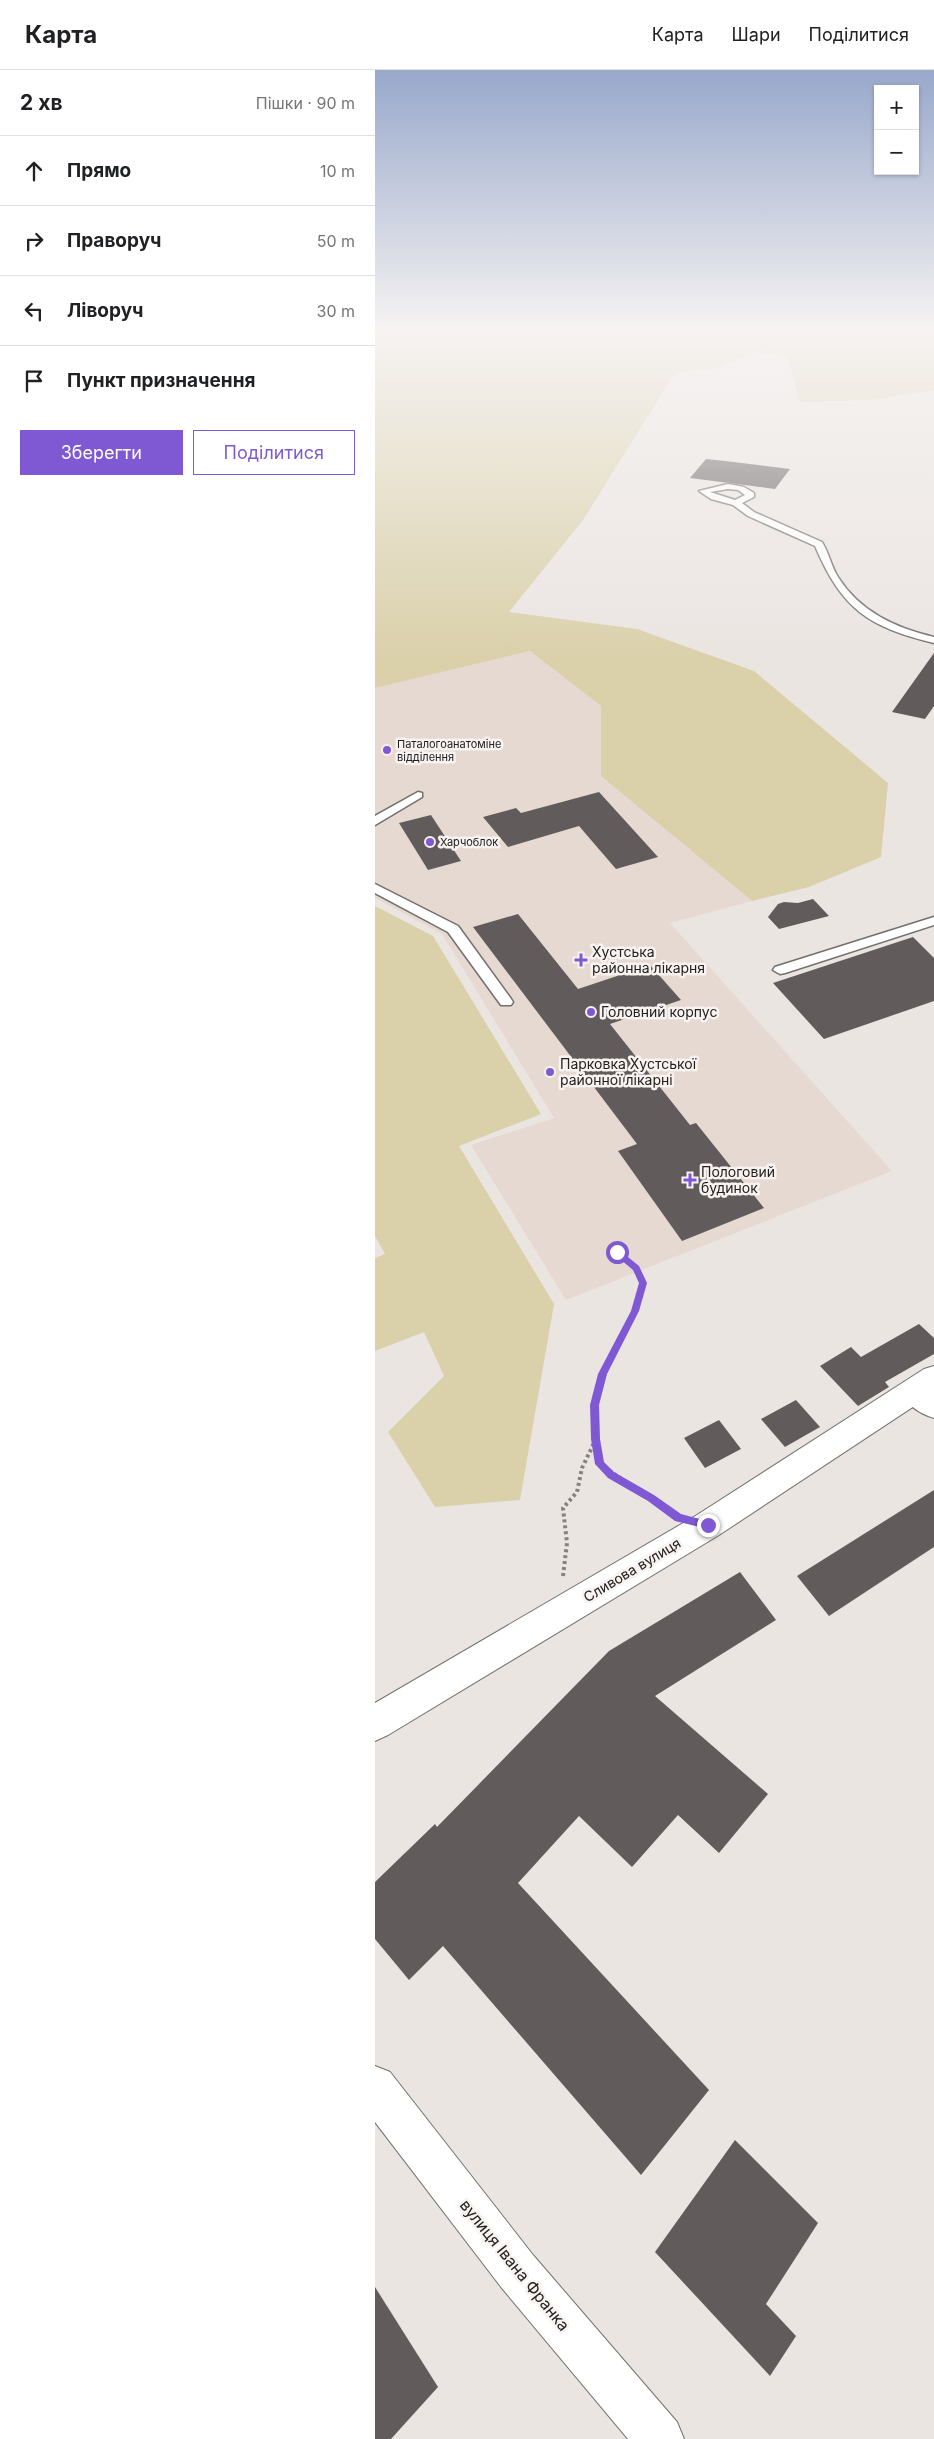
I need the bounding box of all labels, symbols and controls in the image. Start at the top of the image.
text: Карта [25,20,97,49]
text: Карта [652,24,704,45]
text: Шари [732,24,781,45]
text: Поділитися [809,24,909,45]
map controls [874,85,919,175]
button: + [874,85,919,130]
text: 2 хв [20,90,63,115]
text: Пішки · 90 m [256,93,355,113]
button: − [874,130,919,175]
icon: ahead [20,157,48,185]
text: Прямо [67,159,131,182]
text: 10 m [320,161,355,181]
icon: right [20,227,48,255]
text: Праворуч [67,229,161,252]
text: 50 m [317,231,355,251]
icon: left [20,297,48,325]
text: Ліворуч [67,299,143,322]
text: 30 m [317,301,355,321]
icon: arrive [20,367,48,395]
text: Пункт призначення [67,369,255,392]
button: Зберегти [20,430,183,475]
button: Поділитися [193,430,355,475]
place label: Паталогоанатоміне відділення [397,737,501,764]
marker: Паталогоанатоміне відділення [381,744,393,756]
place label: Харчоблок [440,835,498,849]
marker: Харчоблок [424,836,436,848]
place label: Хустська районна лікарня [592,943,705,976]
marker: Хустська районна лікарня [574,953,588,967]
place label: Головний корпус [601,1003,717,1020]
marker: Головний корпус [585,1006,597,1018]
place label: Парковка Хустської районної лікарні [560,1055,697,1088]
marker: Парковка Хустської районної лікарні [544,1066,556,1078]
place label: Пологовий будинок [701,1163,775,1196]
marker: Пологовий будинок [683,1173,697,1187]
route start [606,1241,629,1264]
route end [697,1514,720,1537]
street label: Сливова вулиця [580,1534,683,1605]
street label: вулиця Івана Франка [456,2195,574,2335]

